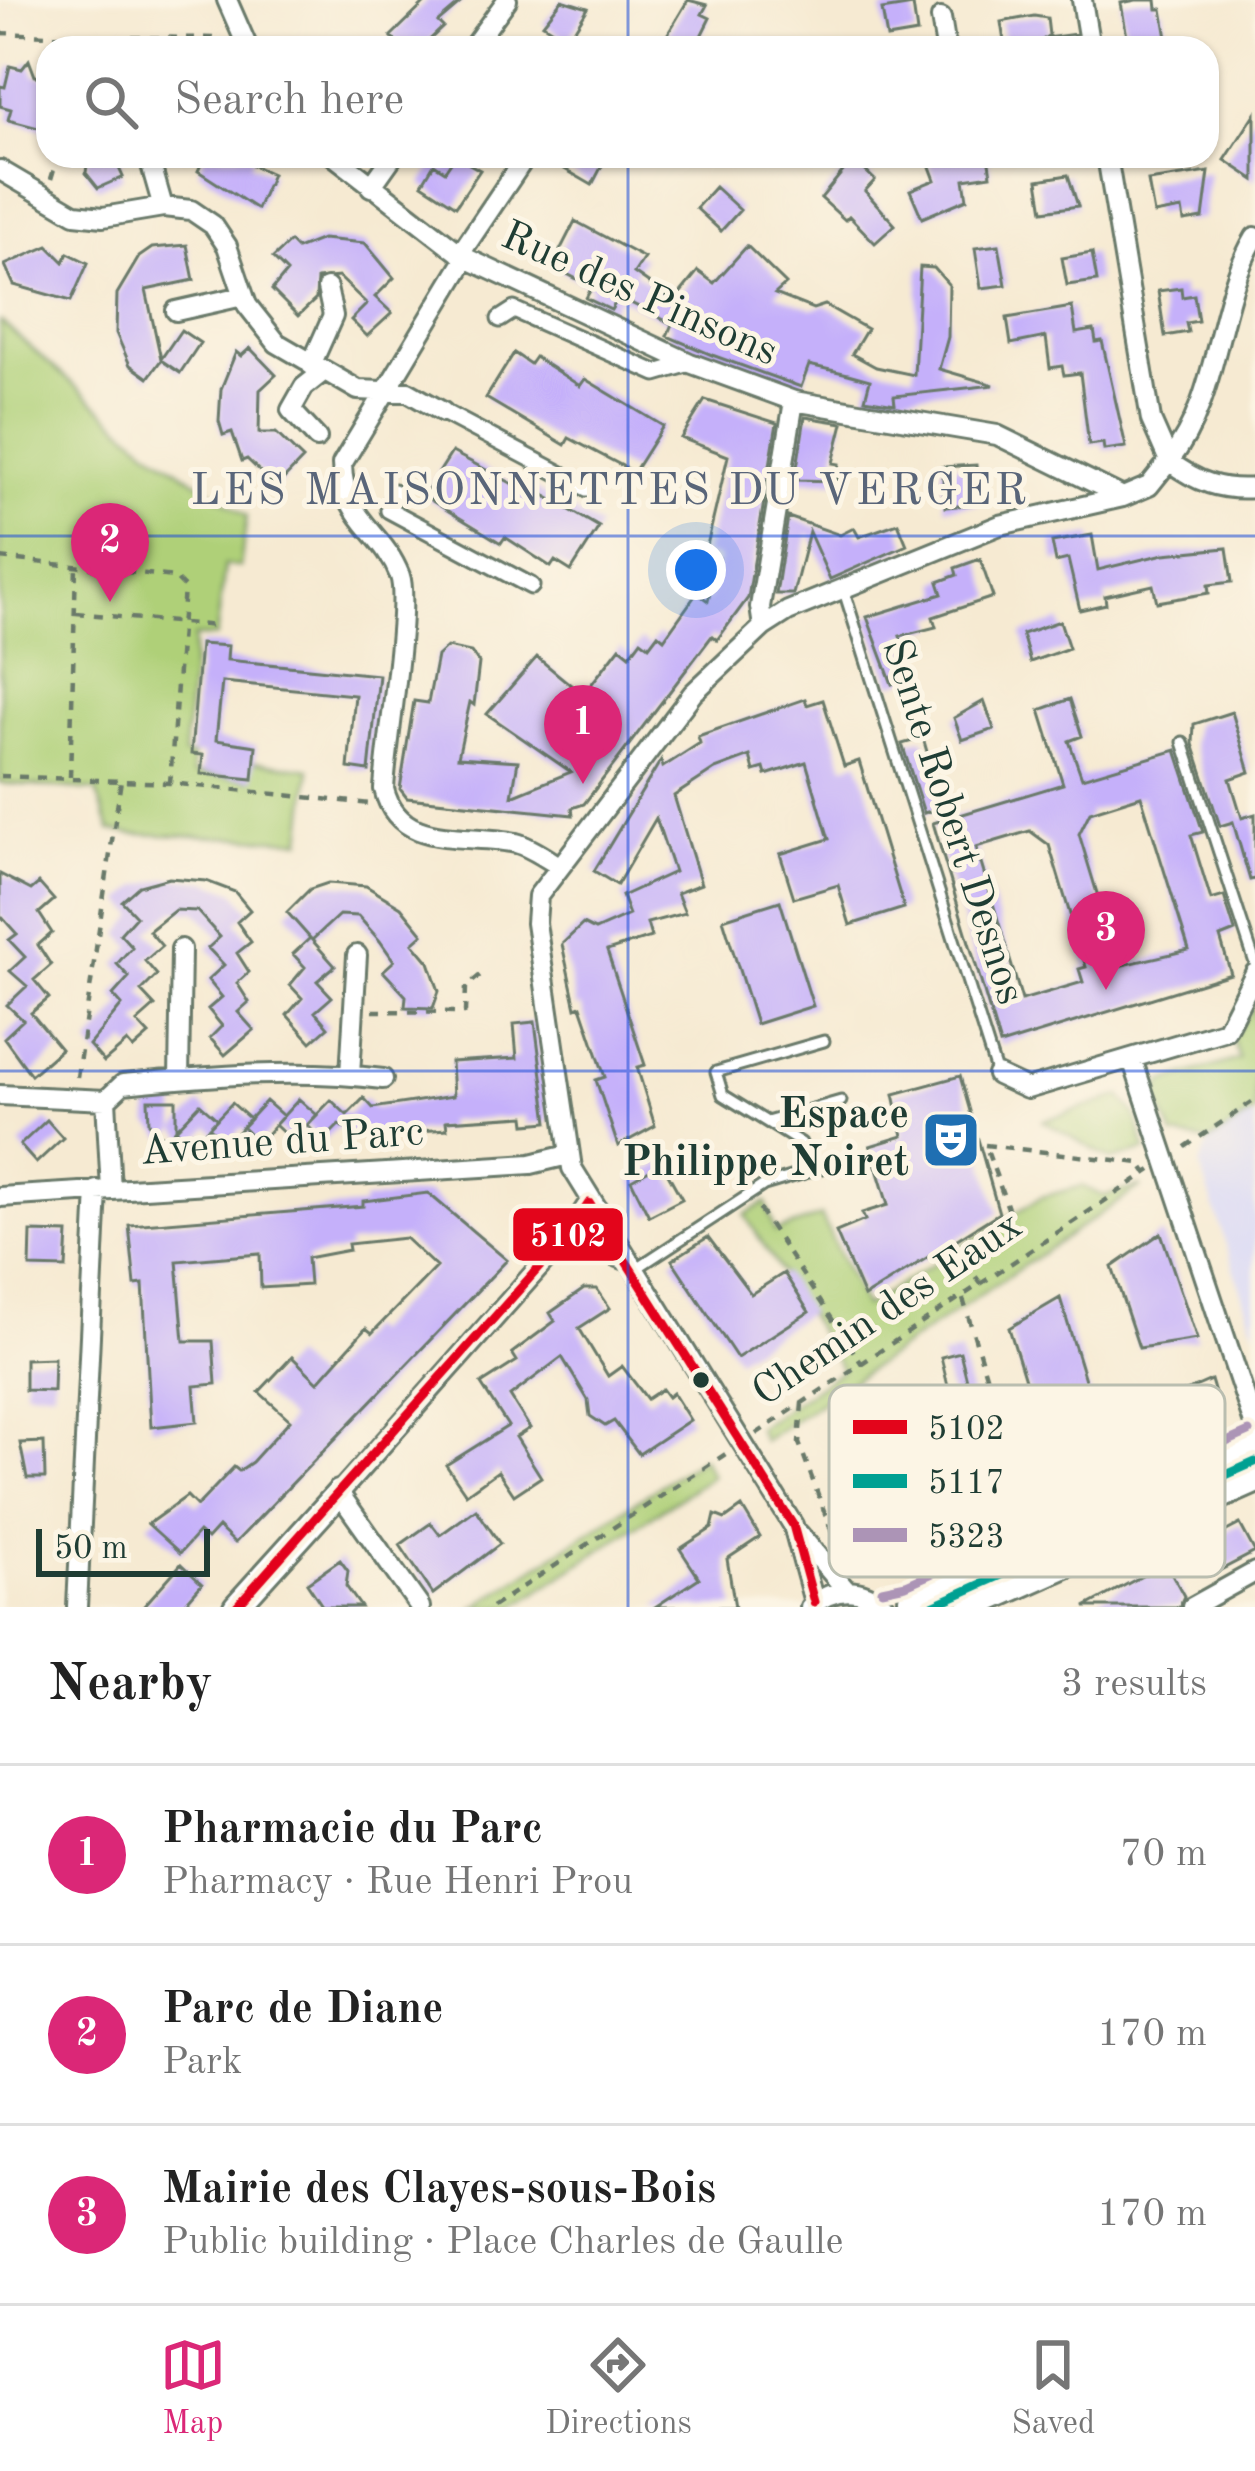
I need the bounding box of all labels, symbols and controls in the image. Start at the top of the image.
search box [36,36,1219,168]
icon: search [78,69,144,135]
text: Search here [174,79,404,124]
street label: Rue des Pinsons [495,215,783,375]
district label: LES MAISONNETTES DU VERGER [190,470,1030,515]
pin: 2 [71,503,149,602]
your location [666,540,726,600]
street label: Sente Robert Desnos [873,634,1031,1010]
pin: 1 [544,685,622,784]
pin: 3 [1067,891,1145,990]
place label: Espace Philippe Noiret [622,1095,909,1185]
theatre icon: Espace Philippe Noiret [920,1109,982,1171]
street label: Avenue du Parc [139,1112,425,1174]
street label: Chemin des Eaux [746,1205,1030,1415]
line badge: 5102 [511,1206,625,1263]
text: 5102 [530,1221,606,1254]
unlabelled marker [690,1369,712,1391]
legend [829,1385,1225,1577]
text: 5102 [928,1414,1005,1447]
text: 5117 [928,1468,1005,1501]
text: 5323 [928,1522,1005,1555]
scale bar [36,1523,210,1576]
text: 50 m [54,1533,128,1566]
text: Nearby [48,1660,213,1711]
text: 3 results [1061,1665,1207,1704]
text: Pharmacie du Parc [162,1808,543,1853]
text: 1 [76,1835,98,1874]
text: 70 m [1120,1835,1207,1874]
text: Pharmacy · Rue Henri Prou [162,1863,633,1902]
text: Parc de Diane [162,1988,444,2033]
text: 2 [76,2015,98,2054]
text: 170 m [1097,2015,1207,2054]
text: Park [162,2043,242,2082]
text: Mairie des Clayes-sous-Bois [162,2168,716,2213]
text: 3 [76,2195,98,2234]
text: 170 m [1097,2195,1207,2234]
text: Public building · Place Charles de Gaulle [162,2223,843,2262]
tab: Map [160,2332,226,2445]
tab: Directions [545,2332,692,2445]
tab: Saved [1011,2332,1095,2445]

